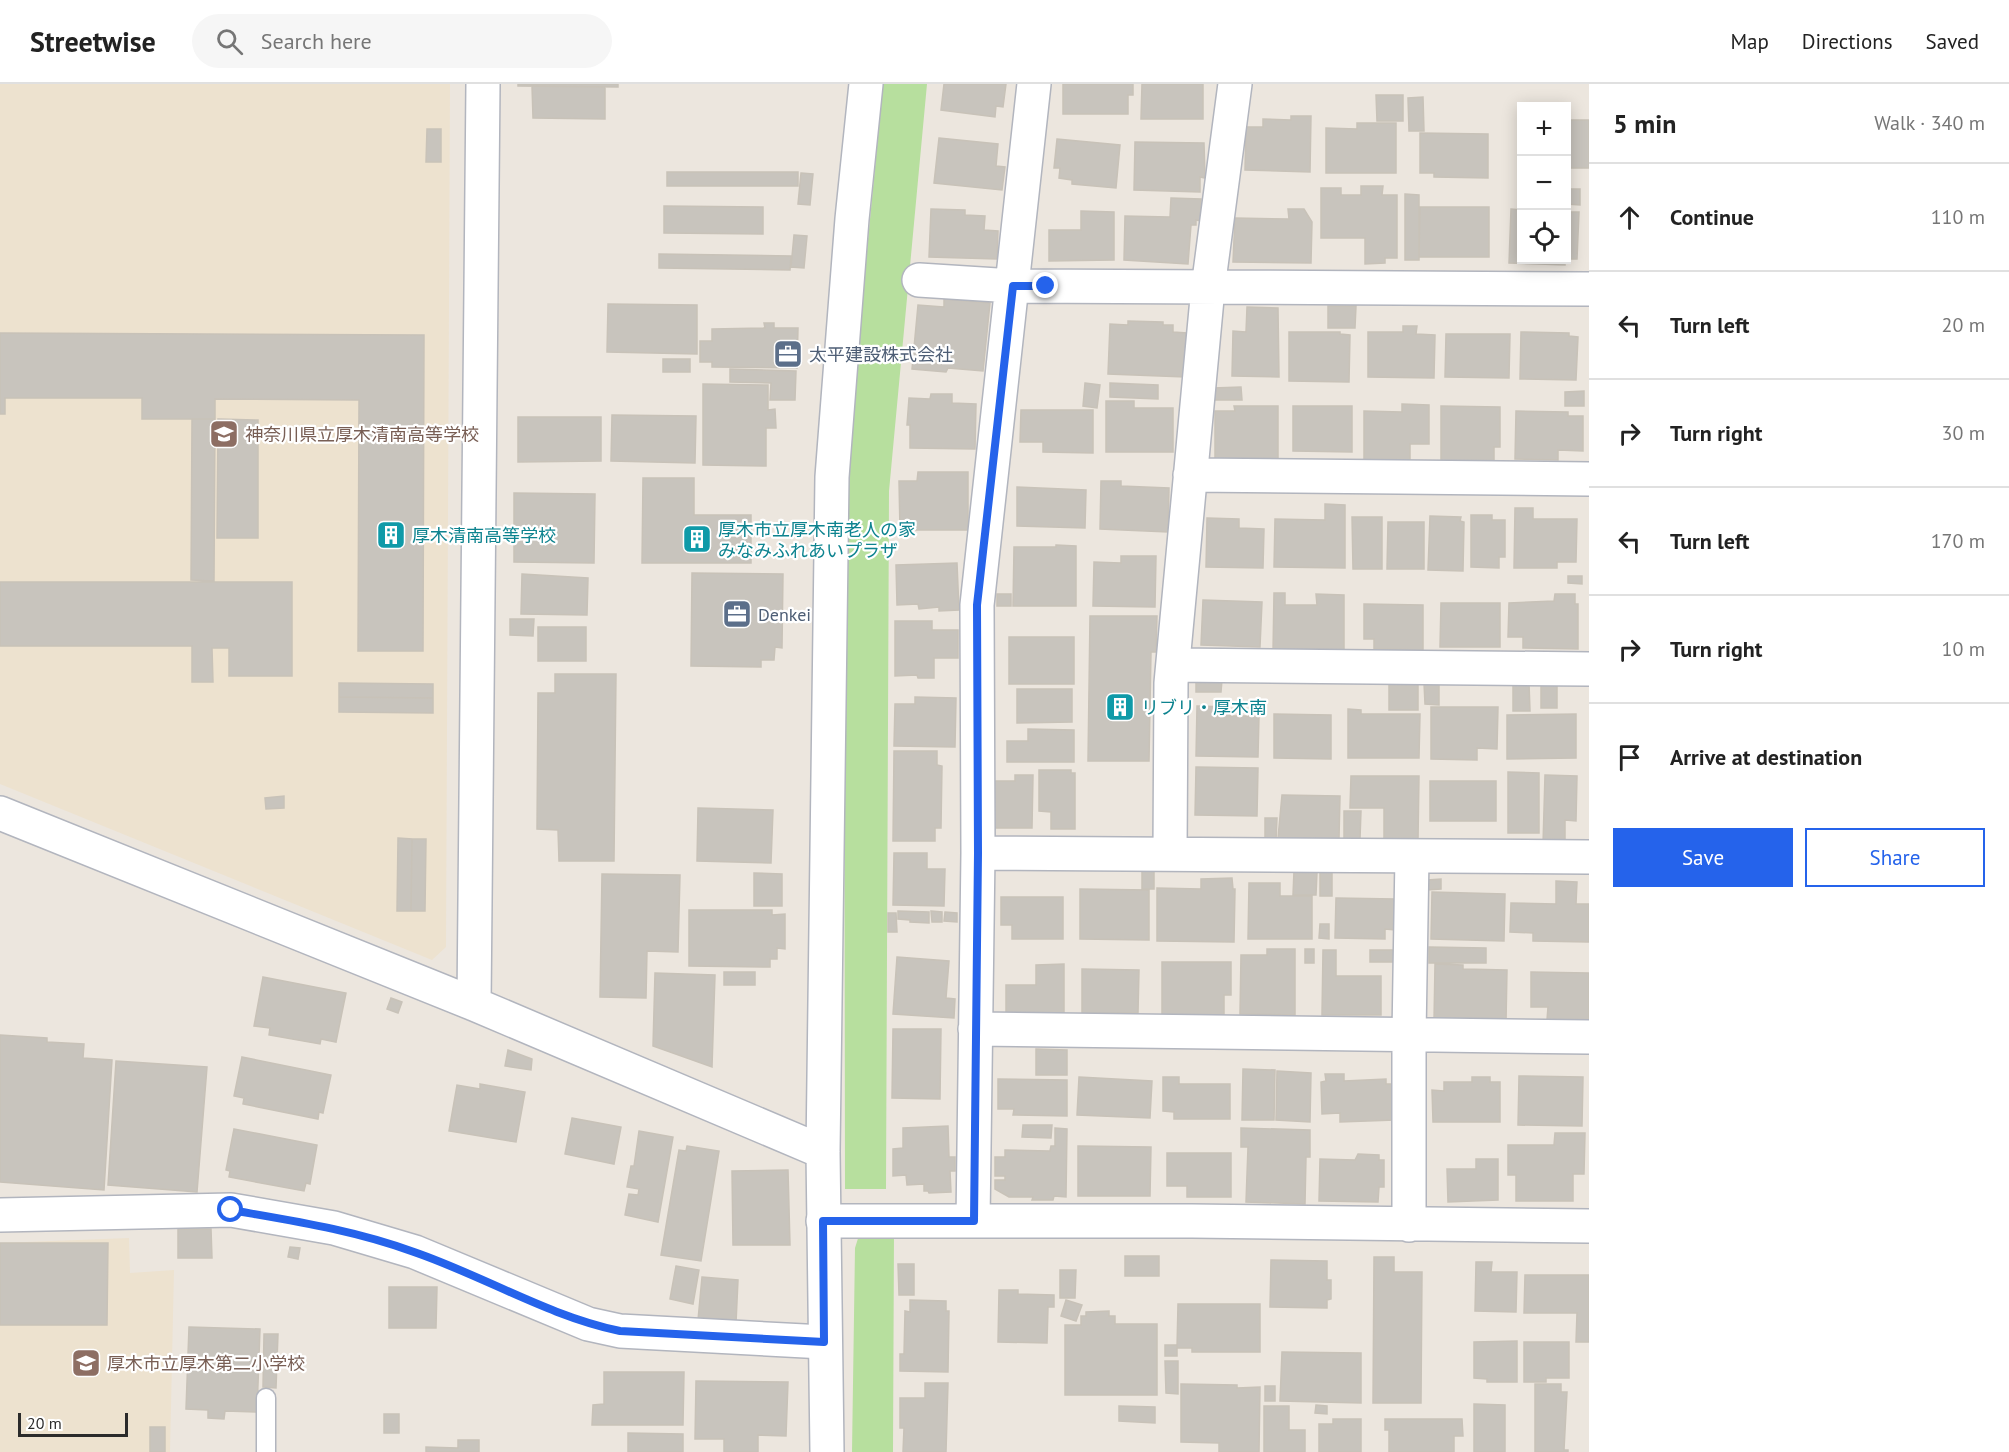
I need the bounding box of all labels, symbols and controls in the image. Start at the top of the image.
search box [192,14,612,68]
text: Streetwise [30,23,156,60]
icon: search [213,25,246,58]
text: Search here [261,27,372,55]
text: Map [1730,28,1769,55]
text: Directions [1802,28,1893,55]
text: Saved [1926,28,1979,55]
map controls [1517,102,1571,264]
button: + [1517,102,1571,156]
text: 5 min [1613,107,1676,140]
text: Walk · 340 m [1874,110,1985,136]
button: − [1517,156,1571,210]
icon: ahead [1613,201,1646,234]
text: Continue [1670,203,1754,231]
text: 110 m [1931,204,1985,230]
button: locate [1517,210,1571,264]
route end [1032,272,1058,298]
icon: left [1613,309,1646,342]
text: Turn left [1670,311,1750,339]
text: 20 m [1942,312,1985,338]
office icon: 太平建設株式会社 [772,338,804,370]
place label: 太平建設株式会社 [809,343,953,366]
icon: right [1613,417,1646,450]
school or university icon: 神奈川県立厚木清南高等学校 [208,418,240,450]
text: Turn right [1670,419,1762,447]
text: 30 m [1942,420,1985,446]
place label: 神奈川県立厚木清南高等学校 [245,423,479,446]
place label: 厚木市立厚木南老人の家 みなみふれあいプラザ [718,518,916,562]
building icon: 厚木清南高等学校 [375,519,407,551]
building icon: 厚木市立厚木南老人の家 みなみふれあいプラザ [681,523,713,555]
place label: 厚木清南高等学校 [412,524,556,547]
icon: left [1613,525,1646,558]
text: Turn left [1670,527,1750,555]
text: 170 m [1931,528,1985,554]
office icon: Denkei [721,598,753,630]
place label: Denkei [758,603,811,626]
icon: right [1613,633,1646,666]
text: Turn right [1670,635,1762,663]
text: 10 m [1942,636,1985,662]
building icon: リブリ・厚木南 [1104,691,1136,723]
place label: リブリ・厚木南 [1141,696,1267,719]
icon: arrive [1613,741,1646,774]
text: Arrive at destination [1670,743,1862,771]
button: Save [1613,828,1793,887]
button: Share [1805,828,1985,887]
route start [217,1196,243,1222]
school or university icon: 厚木市立厚木第二小学校 [70,1347,102,1379]
place label: 厚木市立厚木第二小学校 [107,1352,305,1375]
scale bar [18,1410,128,1438]
text: 20 m [27,1413,62,1433]

